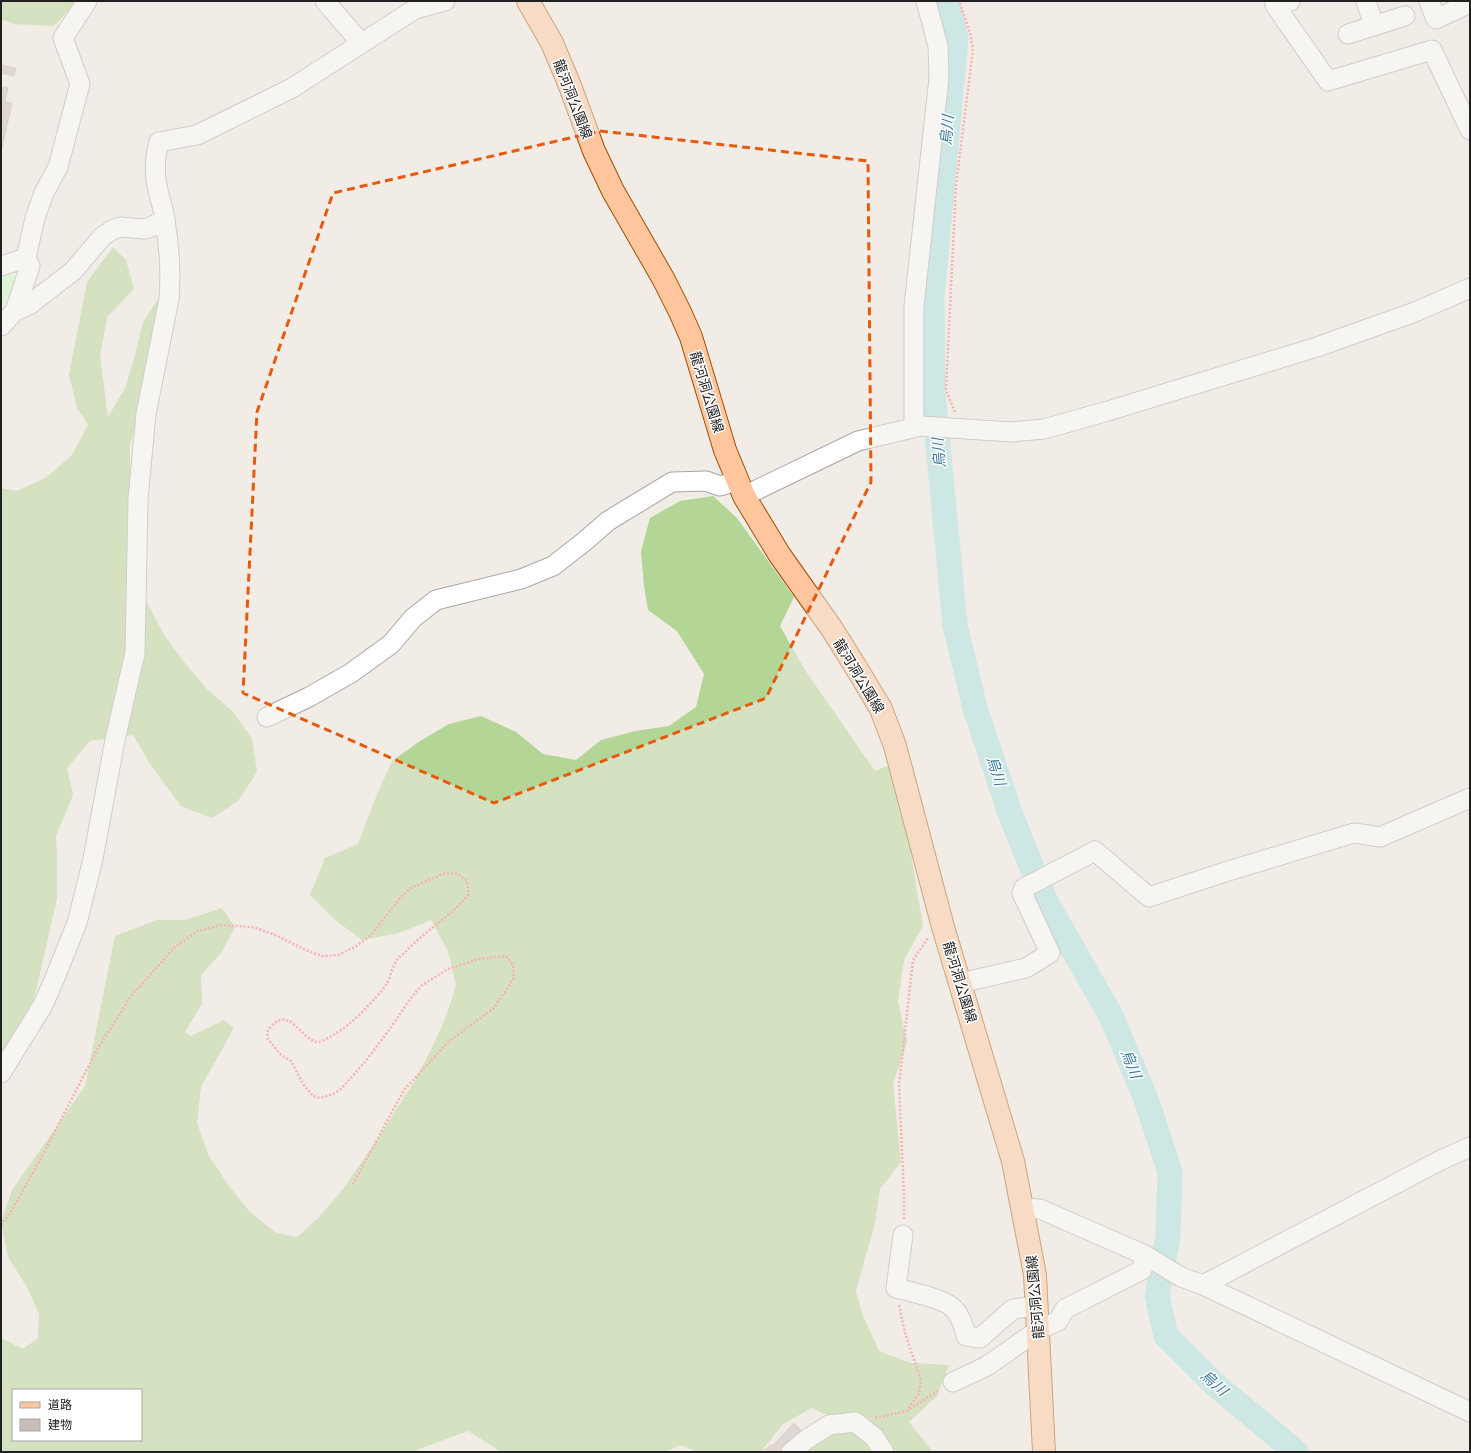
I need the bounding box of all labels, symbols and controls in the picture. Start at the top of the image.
street label: 龍河洞公園線 [550,57,596,141]
water label: 烏川 [937,112,956,146]
street label: 龍河洞公園線 [687,349,727,435]
water label: 烏川 [929,435,948,469]
street label: 龍河洞公園線 [831,636,887,716]
water label: 烏川 [984,754,1010,790]
street label: 龍河洞公園線 [940,939,980,1025]
water label: 烏川 [1118,1047,1146,1083]
street label: 龍河洞公園線 [1023,1254,1047,1340]
water label: 烏川 [1197,1366,1233,1400]
legend [12,1389,142,1441]
text: 道路 [48,1398,72,1411]
text: 建物 [48,1418,72,1431]

